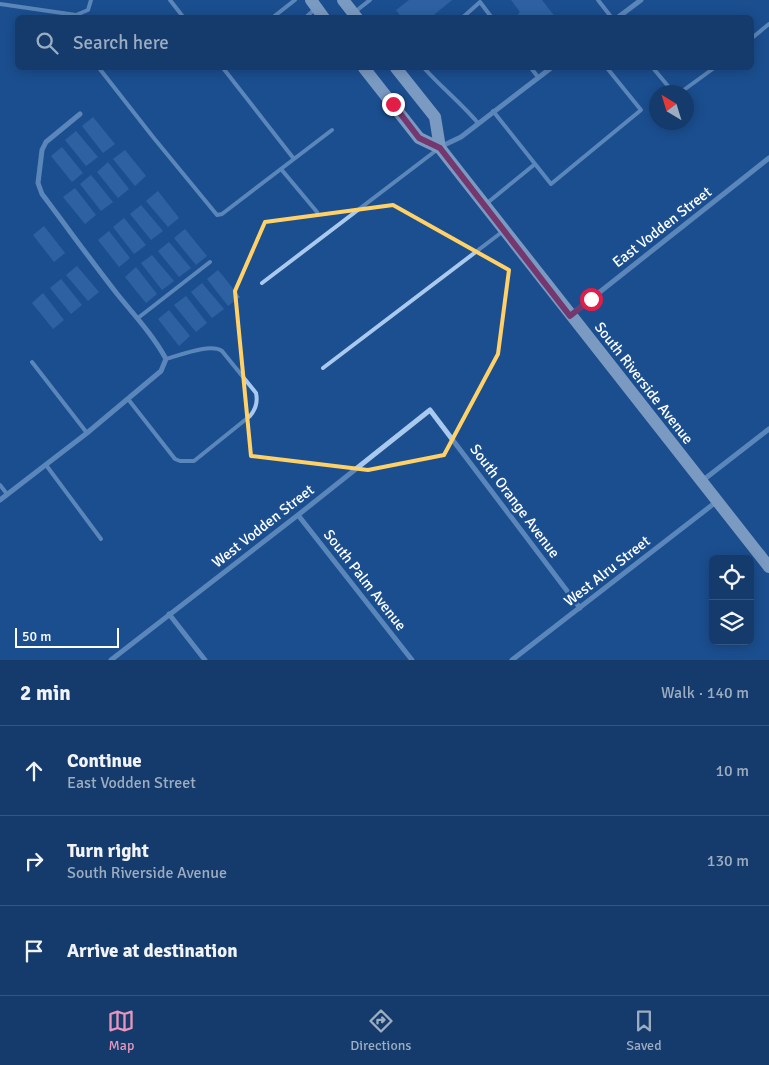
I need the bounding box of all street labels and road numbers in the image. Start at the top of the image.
street label: East Vodden Street [609,183,715,271]
street label: South Riverside Avenue [591,318,697,448]
street label: South Orange Avenue [466,441,564,561]
street label: West Vodden Street [208,481,318,571]
street label: South Palm Avenue [320,526,410,634]
street label: West Alru Street [560,532,654,610]

